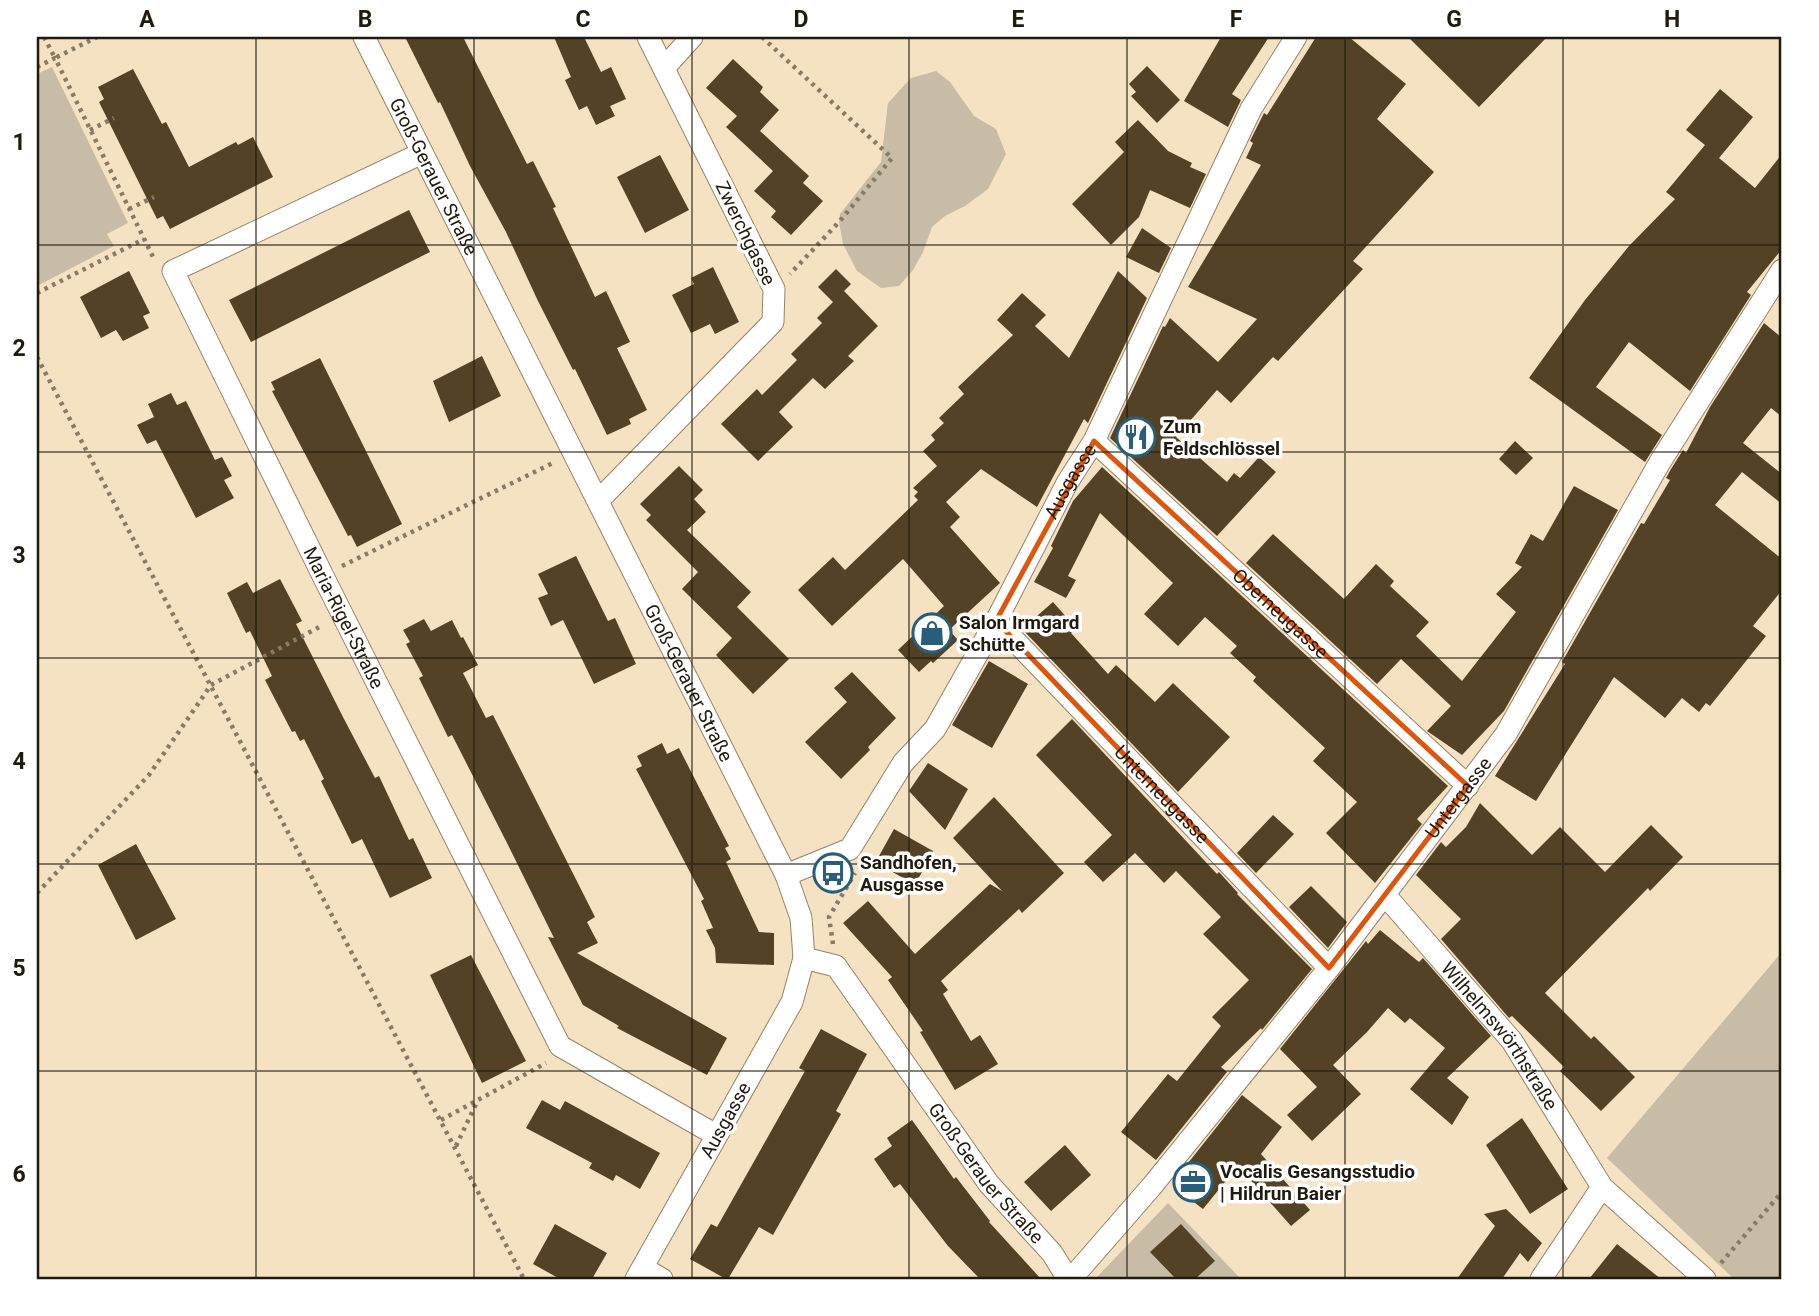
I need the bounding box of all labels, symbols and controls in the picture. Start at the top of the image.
text: A [139,6,155,33]
text: B [358,6,372,33]
text: C [575,6,591,33]
text: D [794,6,808,33]
text: E [1012,6,1025,33]
text: F [1230,6,1243,33]
text: G [1446,6,1462,33]
text: H [1664,6,1680,33]
street label: Groß-Gerauer Straße [385,94,483,259]
text: 1 [12,129,26,156]
street label: Zwerchgasse [710,177,781,289]
text: 2 [12,335,26,362]
place label: Zum Feldschlössel [1163,415,1280,460]
restaurant icon: Zum Feldschlössel [1115,416,1157,458]
street label: Ausgasse [1040,440,1101,523]
text: 3 [12,542,26,569]
street label: Maria-Rigel-Straße [298,543,389,693]
street label: Oberneugasse [1228,564,1333,663]
street label: Groß-Gerauer Straße [640,600,738,765]
place label: Salon Irmgard Schütte [959,611,1079,656]
shop icon: Salon Irmgard Schütte [911,612,953,654]
street label: Unterneugasse [1109,741,1214,848]
text: 4 [12,748,26,775]
street label: Untergasse [1420,752,1497,843]
place label: Sandhofen, Ausgasse [860,851,957,896]
bus stop icon: Sandhofen, Ausgasse [812,852,854,894]
text: 5 [12,955,26,982]
street label: Wilhelmswörthstraße [1436,957,1563,1114]
street label: Ausgasse [695,1078,756,1162]
street label: Groß-Gerauer Straße [924,1098,1049,1248]
place label: Vocalis Gesangsstudio | Hildrun Baier [1220,1160,1415,1205]
text: 6 [12,1161,26,1188]
office icon: Vocalis Gesangsstudio | Hildrun Baier [1172,1161,1214,1203]

